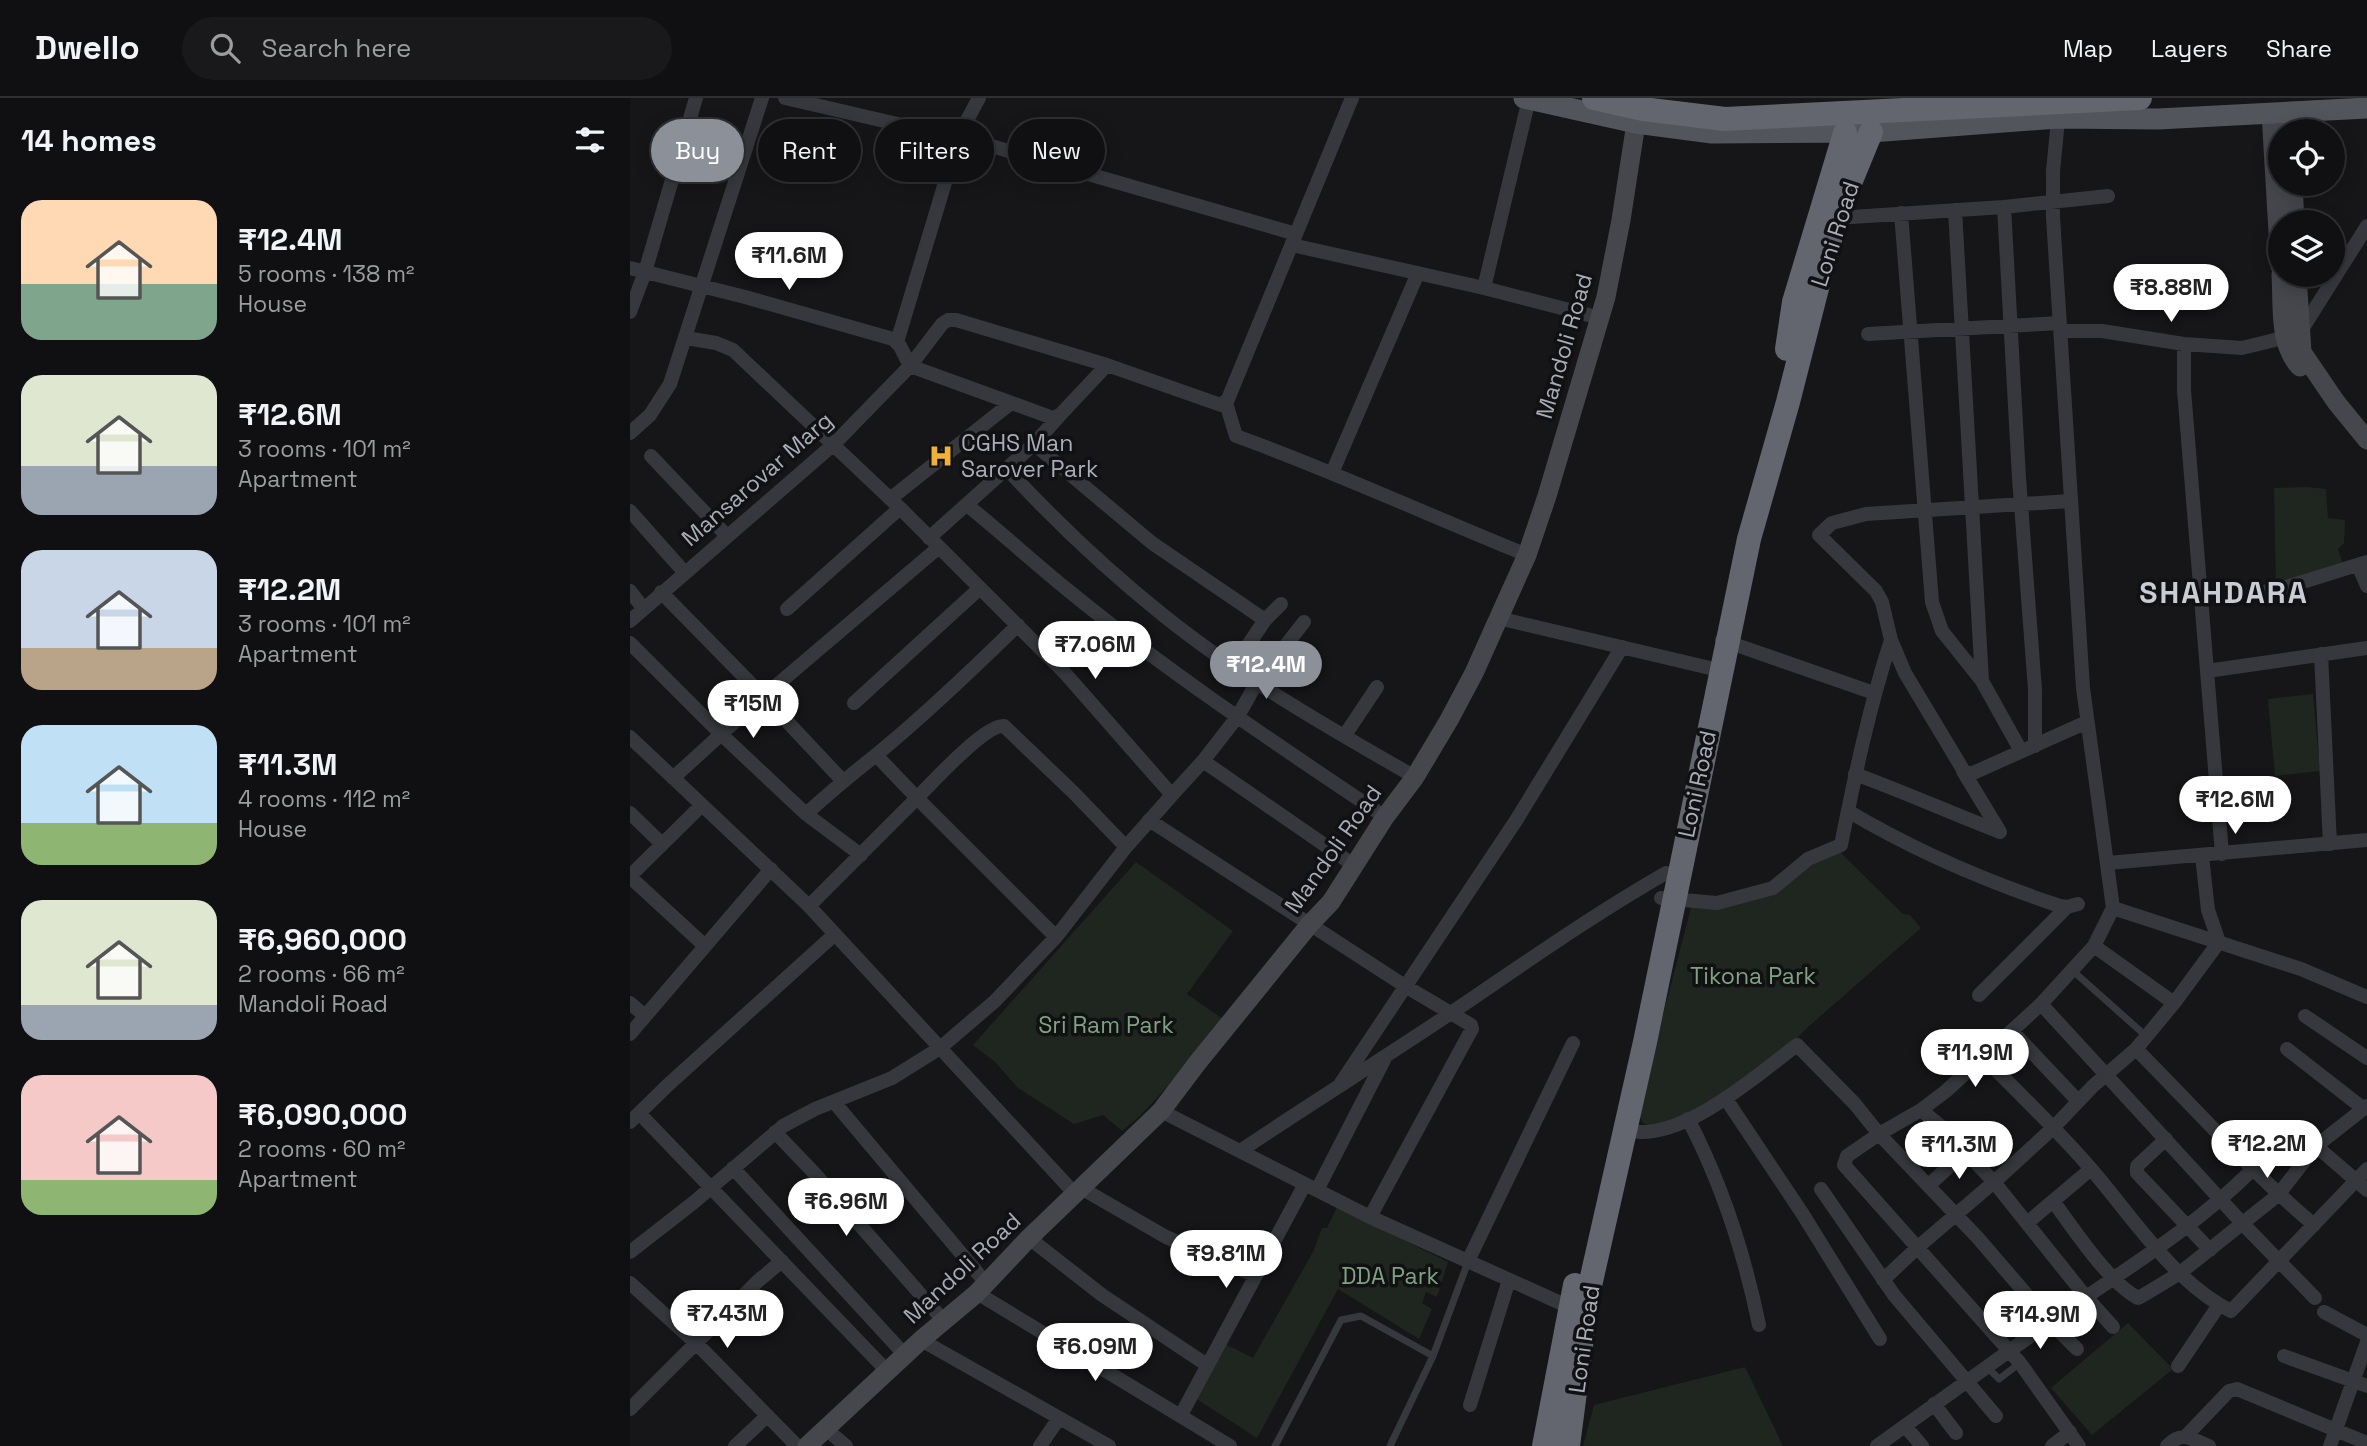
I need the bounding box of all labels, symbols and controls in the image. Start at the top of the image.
search box [182,17,672,80]
text: Dwello [35,27,140,69]
icon: search [206,29,244,67]
text: Search here [262,31,411,65]
text: Map [2063,33,2113,64]
text: Layers [2151,33,2228,64]
text: Share [2266,33,2332,64]
chip: Buy [651,119,744,182]
chip: Rent [758,119,861,182]
chip: Filters [875,119,994,182]
chip: New [1008,119,1105,182]
map controls [2268,119,2345,287]
button: locate [2268,119,2345,196]
text: 14 homes [21,121,157,160]
icon: filters [571,121,609,159]
street label: Loni Road [1804,178,1866,290]
button: layers [2268,210,2345,287]
text: ₹12.4M [238,220,343,259]
icon: home [77,228,161,312]
pin: ₹11.6M [732,232,846,292]
text: ₹11.6M [751,240,827,270]
text: 5 rooms · 138 m² [238,259,414,289]
pin: ₹8.88M [2114,264,2228,324]
street label: Mandoli Road [1529,270,1599,422]
text: ₹8.88M [2130,272,2212,302]
text: House [238,289,307,319]
text: ₹12.6M [238,395,342,434]
icon: home [77,403,161,487]
street label: Mansarovar Marg [675,405,839,553]
place label: CGHS Man Sarover Park [961,428,1098,484]
text: 3 rooms · 101 m² [238,434,411,464]
hospital icon: CGHS Man Sarover Park [927,442,955,470]
text: Apartment [238,464,358,494]
text: ₹12.2M [238,570,341,609]
district label: SHAHDARA [2139,573,2309,612]
icon: home [77,578,161,662]
text: 3 rooms · 101 m² [238,609,411,639]
pin: ₹7.06M [1038,622,1152,681]
text: ₹7.06M [1054,629,1136,659]
text: Apartment [238,639,358,669]
pin: ₹12.4M [1209,642,1323,701]
text: ₹12.4M [1226,649,1306,679]
pin: ₹15M [712,680,794,740]
text: ₹15M [724,688,782,718]
street label: Loni Road [1671,728,1723,840]
text: ₹11.3M [238,745,337,784]
icon: home [77,753,161,837]
pin: ₹12.6M [2178,776,2292,836]
street label: Mandoli Road [1278,779,1388,919]
text: 4 rooms · 112 m² [238,784,410,814]
text: ₹12.6M [2195,784,2275,814]
text: House [238,814,307,844]
text: ₹6,960,000 [238,920,407,959]
icon: home [77,928,161,1012]
text: 2 rooms · 66 m² [238,959,405,989]
park label: Tikona Park [1690,961,1816,991]
text: Mandoli Road [238,989,388,1019]
park label: Sri Ram Park [1038,1010,1174,1040]
pin: ₹11.9M [1918,1030,2032,1089]
text: ₹11.9M [1937,1037,2013,1067]
text: ₹6,090,000 [238,1095,407,1134]
icon: home [77,1103,161,1187]
pin: ₹12.2M [2210,1121,2324,1180]
pin: ₹11.3M [1902,1122,2016,1181]
text: ₹12.2M [2227,1128,2307,1158]
text: ₹11.3M [1921,1129,1997,1159]
text: 2 rooms · 60 m² [238,1134,405,1164]
text: Apartment [238,1164,358,1194]
pin: ₹6.96M [789,1178,903,1238]
text: ₹6.96M [804,1186,888,1216]
street label: Mandoli Road [897,1206,1027,1330]
pin: ₹9.81M [1169,1230,1283,1290]
text: ₹9.81M [1186,1238,1266,1268]
park label: DDA Park [1341,1261,1439,1291]
street label: Loni Road [1562,1283,1606,1395]
pin: ₹7.43M [670,1290,784,1350]
pin: ₹14.9M [1983,1292,2097,1351]
text: ₹7.43M [686,1298,768,1328]
text: ₹14.9M [2000,1299,2080,1329]
pin: ₹6.09M [1038,1324,1152,1383]
text: ₹6.09M [1053,1331,1137,1361]

